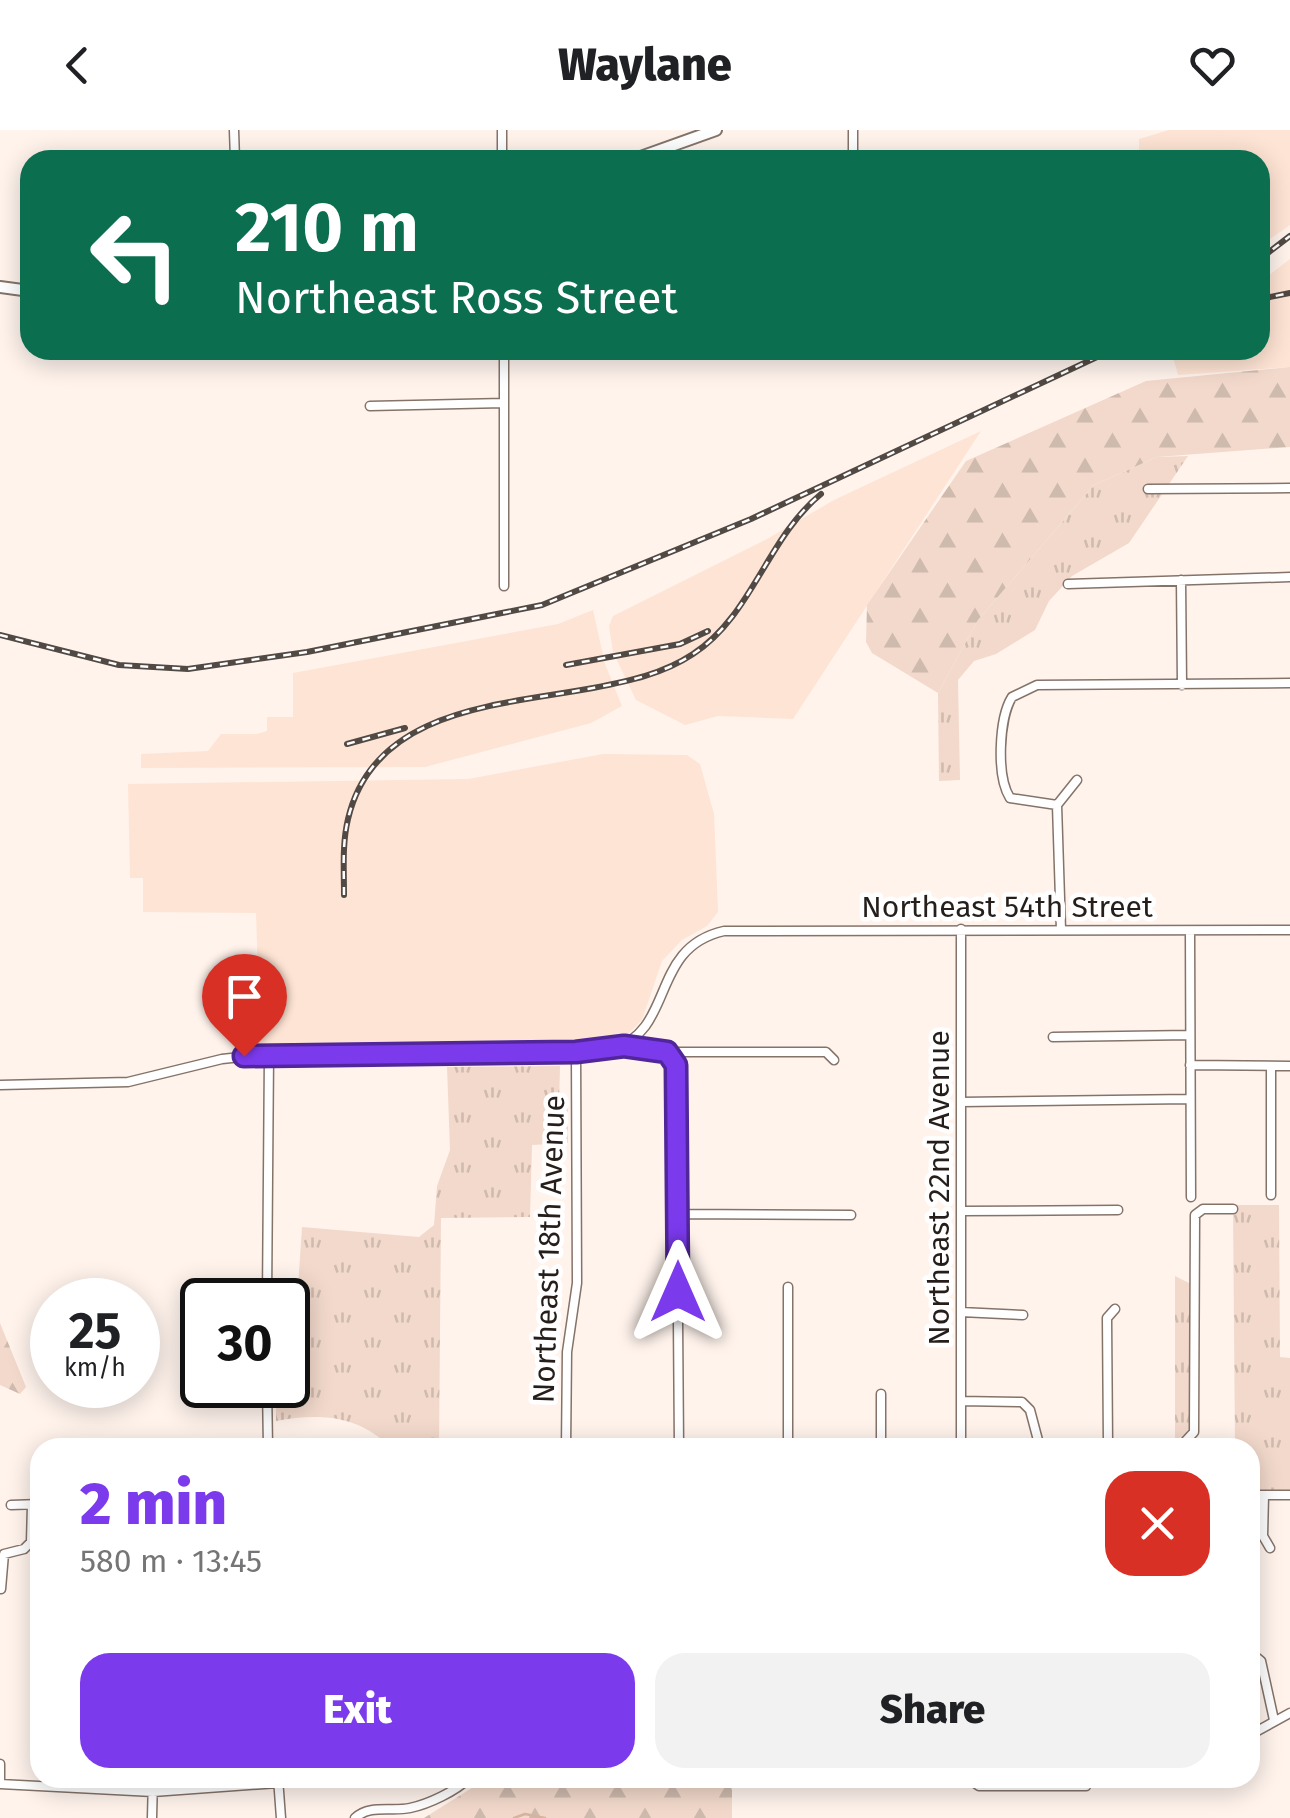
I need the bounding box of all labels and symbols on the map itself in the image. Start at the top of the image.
street label: Northeast 54th Street [861,889,1153,925]
pin [202,954,287,1057]
street label: Northeast 22nd Avenue [921,1030,957,1346]
street label: Northeast 18th Avenue [526,1094,572,1404]
position arrow [626,1240,730,1344]
speed limit sign: 30 [180,1278,310,1408]

